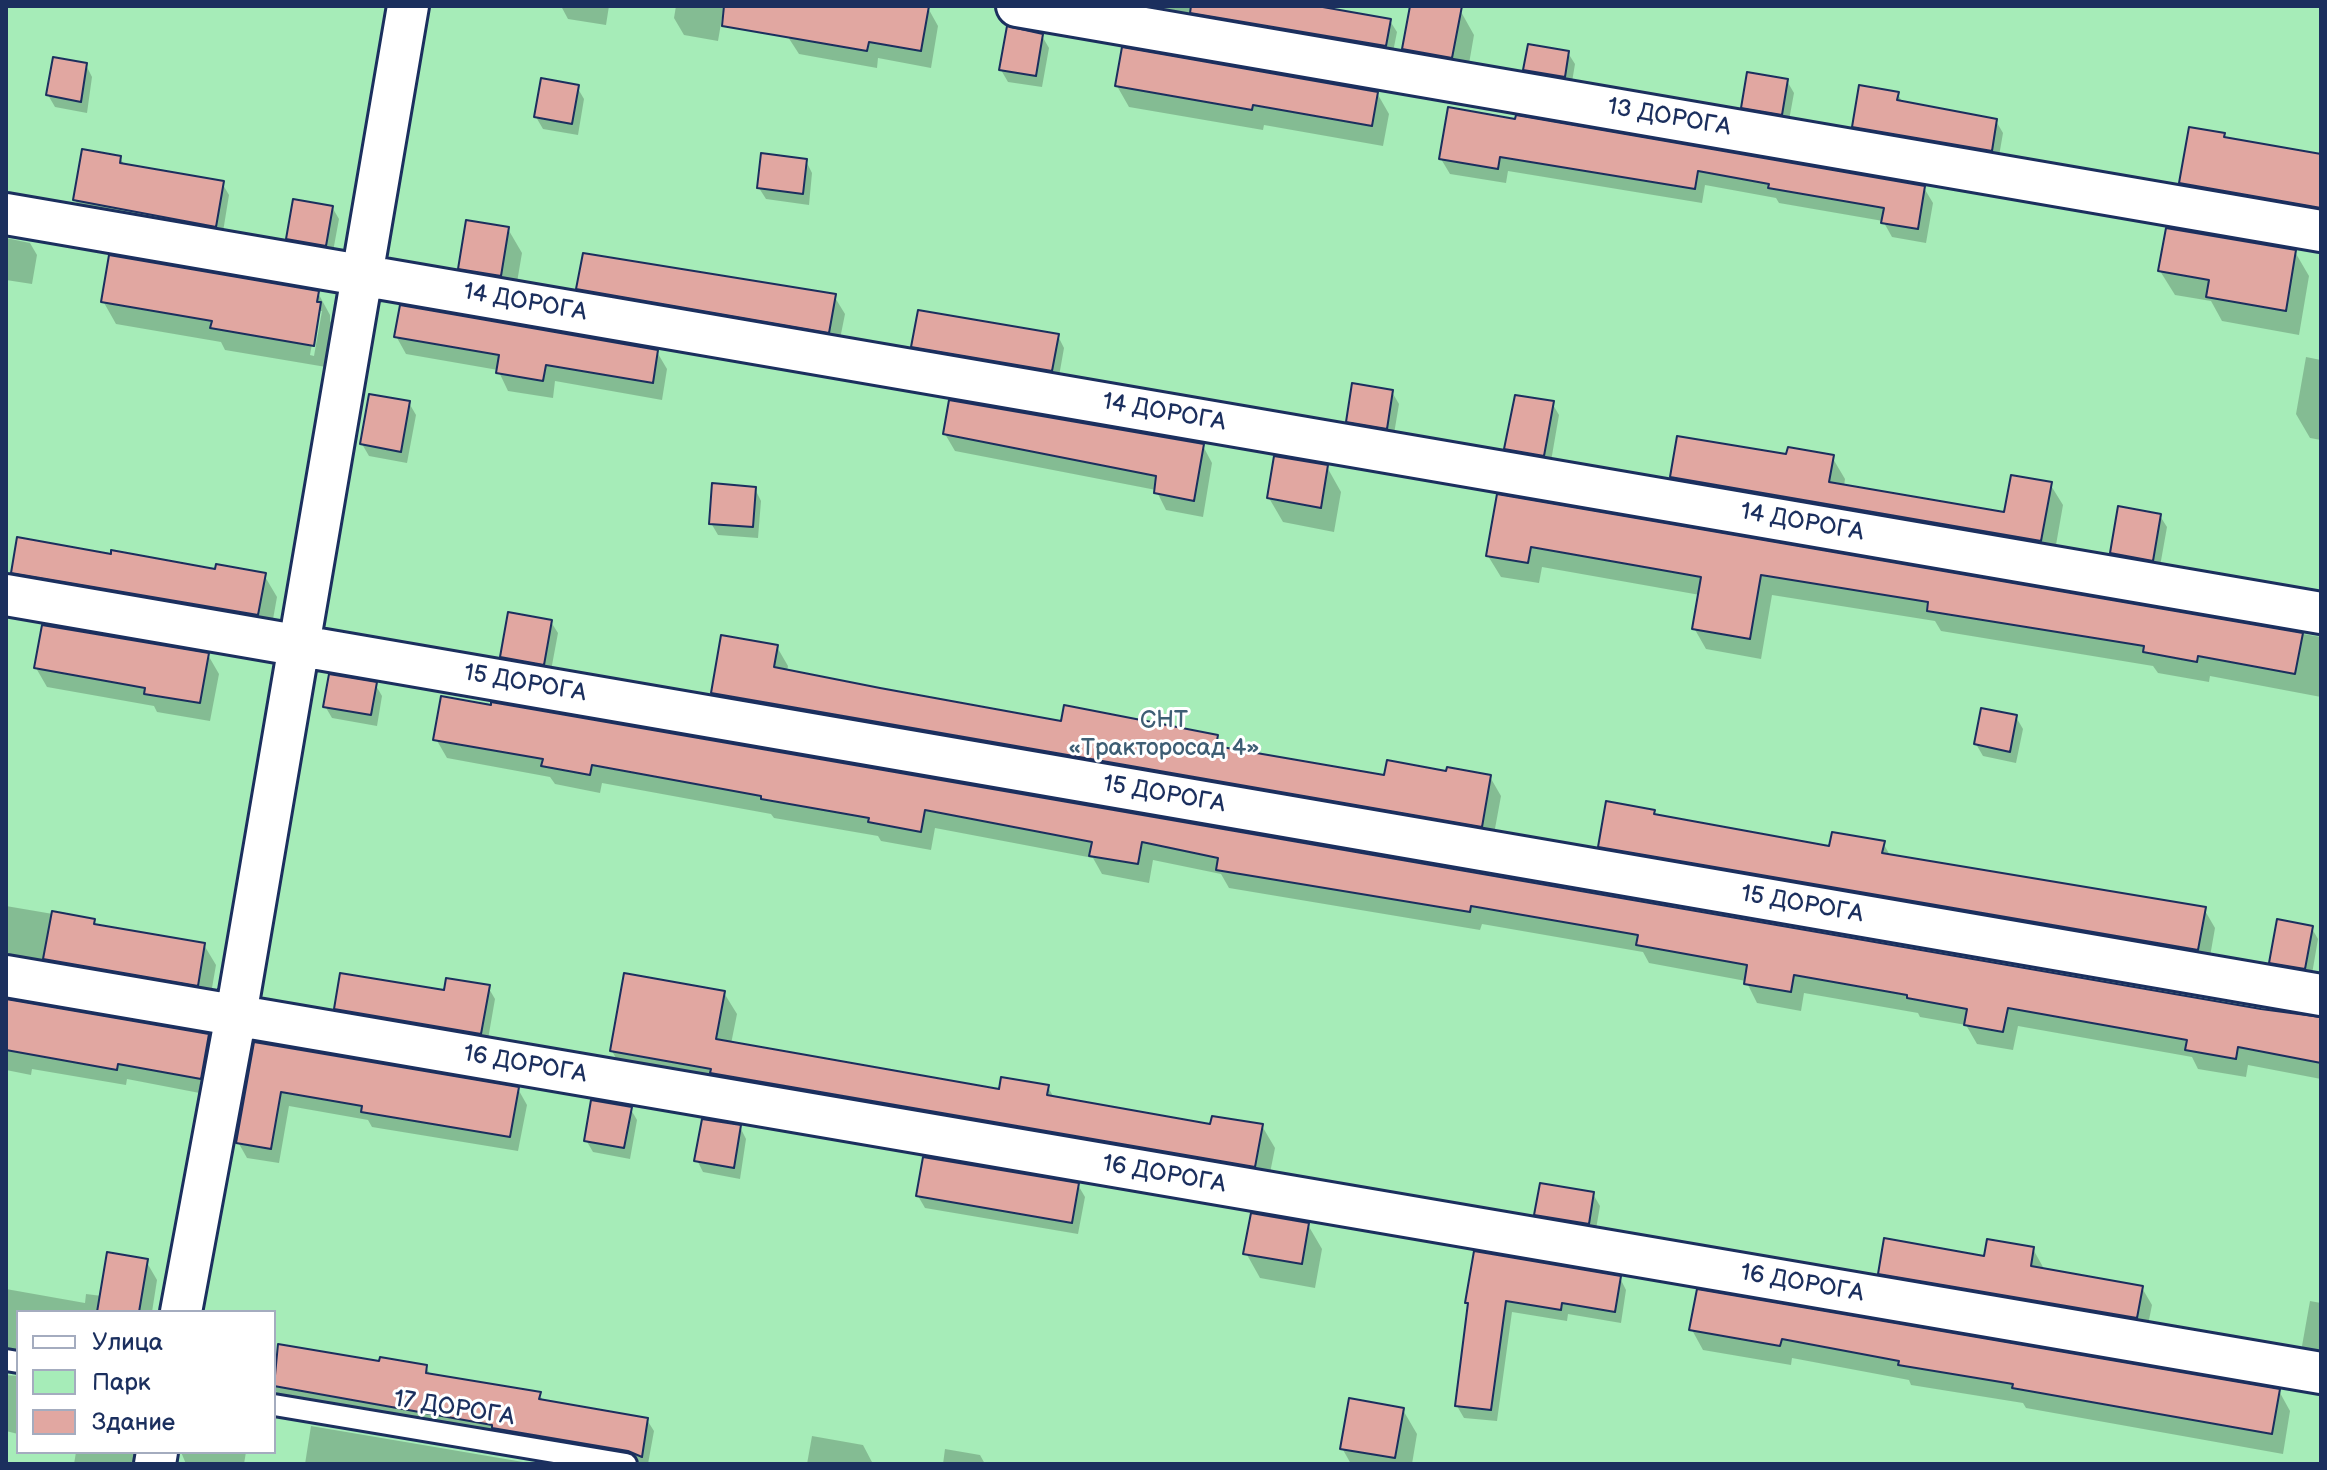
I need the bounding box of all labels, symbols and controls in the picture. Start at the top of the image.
street label: 13 ДОРОГА [1605,93,1733,143]
street label: 14 ДОРОГА [461,278,589,328]
street label: 14 ДОРОГА [1100,388,1228,438]
street label: 14 ДОРОГА [1738,498,1866,548]
street label: 15 ДОРОГА [462,659,588,709]
park label: СНТ «Тракторосад 4» [1068,707,1260,763]
street label: 15 ДОРОГА [1101,770,1227,820]
street label: 15 ДОРОГА [1739,880,1865,930]
street label: 16 ДОРОГА [461,1040,589,1090]
street label: 16 ДОРОГА [1100,1150,1228,1200]
street label: 16 ДОРОГА [1738,1259,1866,1309]
legend [16,1310,276,1454]
text: Улица [92,1328,163,1357]
text: Парк [92,1368,150,1397]
street label: 17 ДОРОГА [392,1385,516,1433]
text: Здание [92,1408,175,1437]

